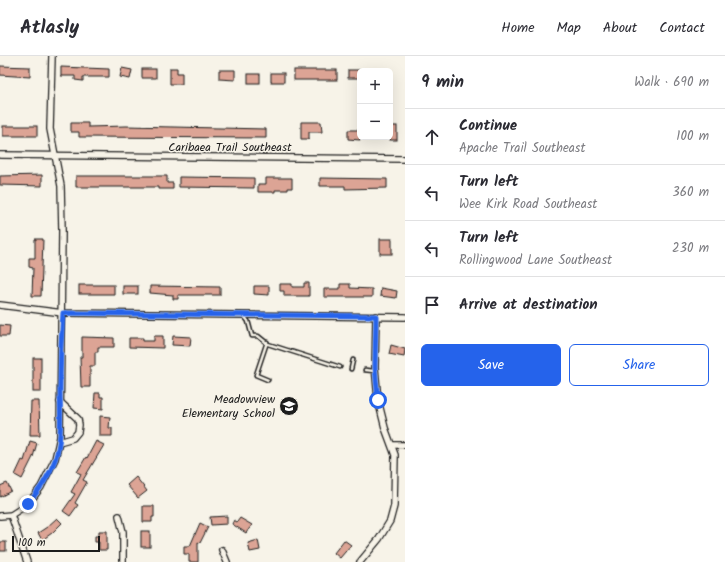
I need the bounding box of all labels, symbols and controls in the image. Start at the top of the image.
text: Atlasly [20,13,79,43]
text: Home [501,17,535,39]
text: Map [557,17,581,39]
text: About [603,17,637,39]
text: Contact [659,17,705,39]
map controls [357,68,393,140]
button: + [357,68,393,104]
text: 9 min [421,69,464,96]
text: Walk · 690 m [634,72,709,93]
button: − [357,104,393,140]
text: Continue [459,114,517,138]
icon: ahead [421,126,443,148]
text: 100 m [676,126,709,147]
street label: Caribaea Trail Southeast [168,138,292,157]
text: Apache Trail Southeast [459,138,585,159]
text: Turn left [459,170,519,194]
icon: left [421,182,443,204]
text: 360 m [672,182,709,203]
text: Wee Kirk Road Southeast [459,194,597,215]
text: Turn left [459,226,519,250]
icon: left [421,238,443,260]
text: 230 m [672,238,709,259]
text: Rollingwood Lane Southeast [459,250,612,271]
text: Arrive at destination [459,293,598,317]
icon: arrive [421,294,443,316]
button: Save [421,344,561,386]
button: Share [569,344,709,386]
place label: Meadowview Elementary School [182,390,276,423]
route start [369,391,387,409]
school or university icon: Meadowview Elementary School [278,395,300,417]
route end [19,495,37,513]
scale bar [12,534,100,553]
text: 100 m [18,534,46,552]

